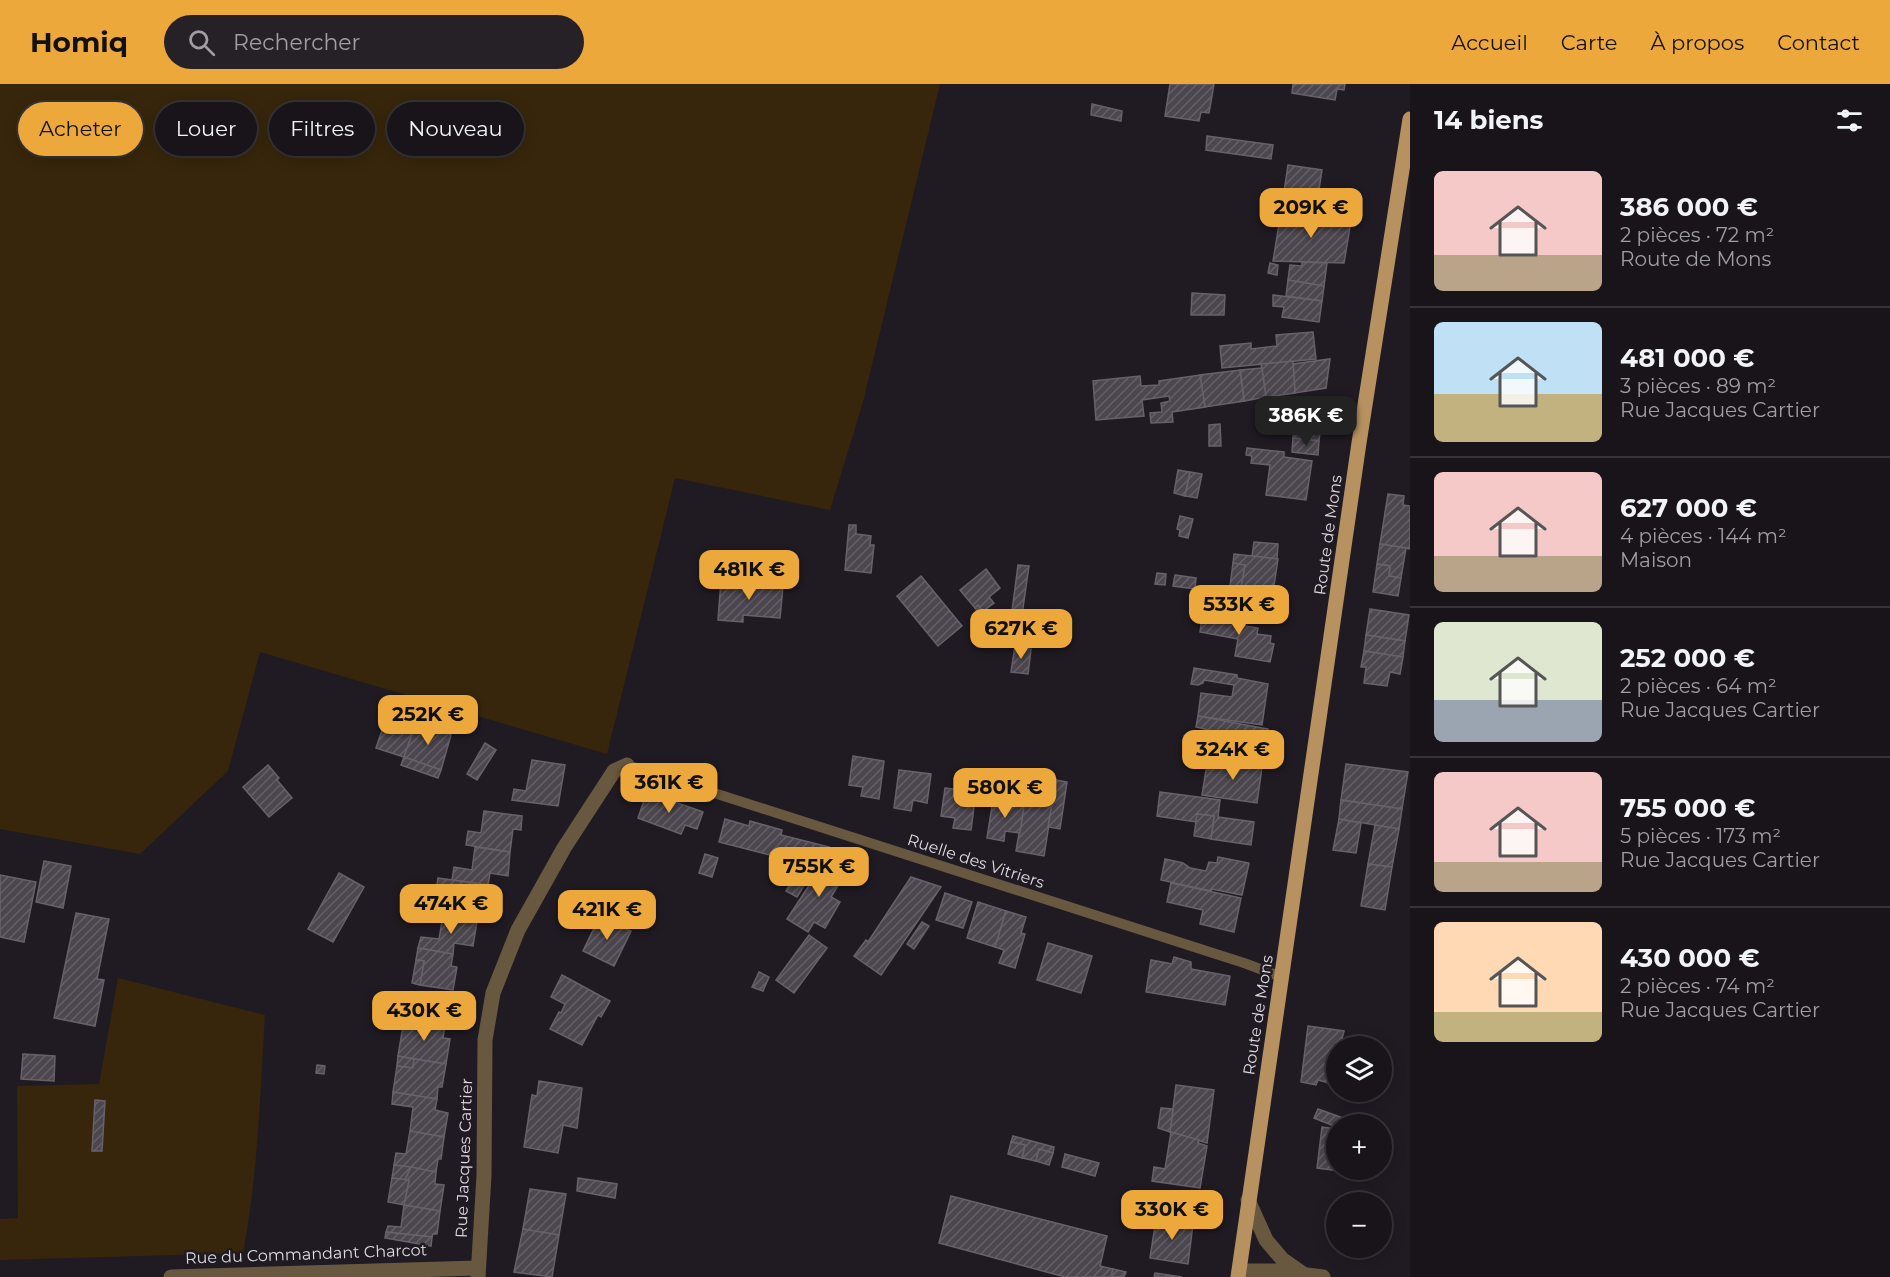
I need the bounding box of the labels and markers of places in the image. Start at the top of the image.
pin: 209K € [1262,188,1360,239]
pin: 386K € [1257,396,1355,447]
pin: 481K € [700,550,798,601]
pin: 533K € [1190,585,1288,636]
pin: 627K € [972,609,1070,660]
pin: 252K € [379,695,477,746]
pin: 324K € [1184,730,1282,781]
pin: 361K € [620,763,718,814]
pin: 580K € [956,768,1054,819]
pin: 755K € [770,847,868,898]
pin: 474K € [402,884,500,935]
pin: 421K € [558,890,656,941]
pin: 430K € [375,991,473,1042]
pin: 330K € [1123,1190,1221,1241]

